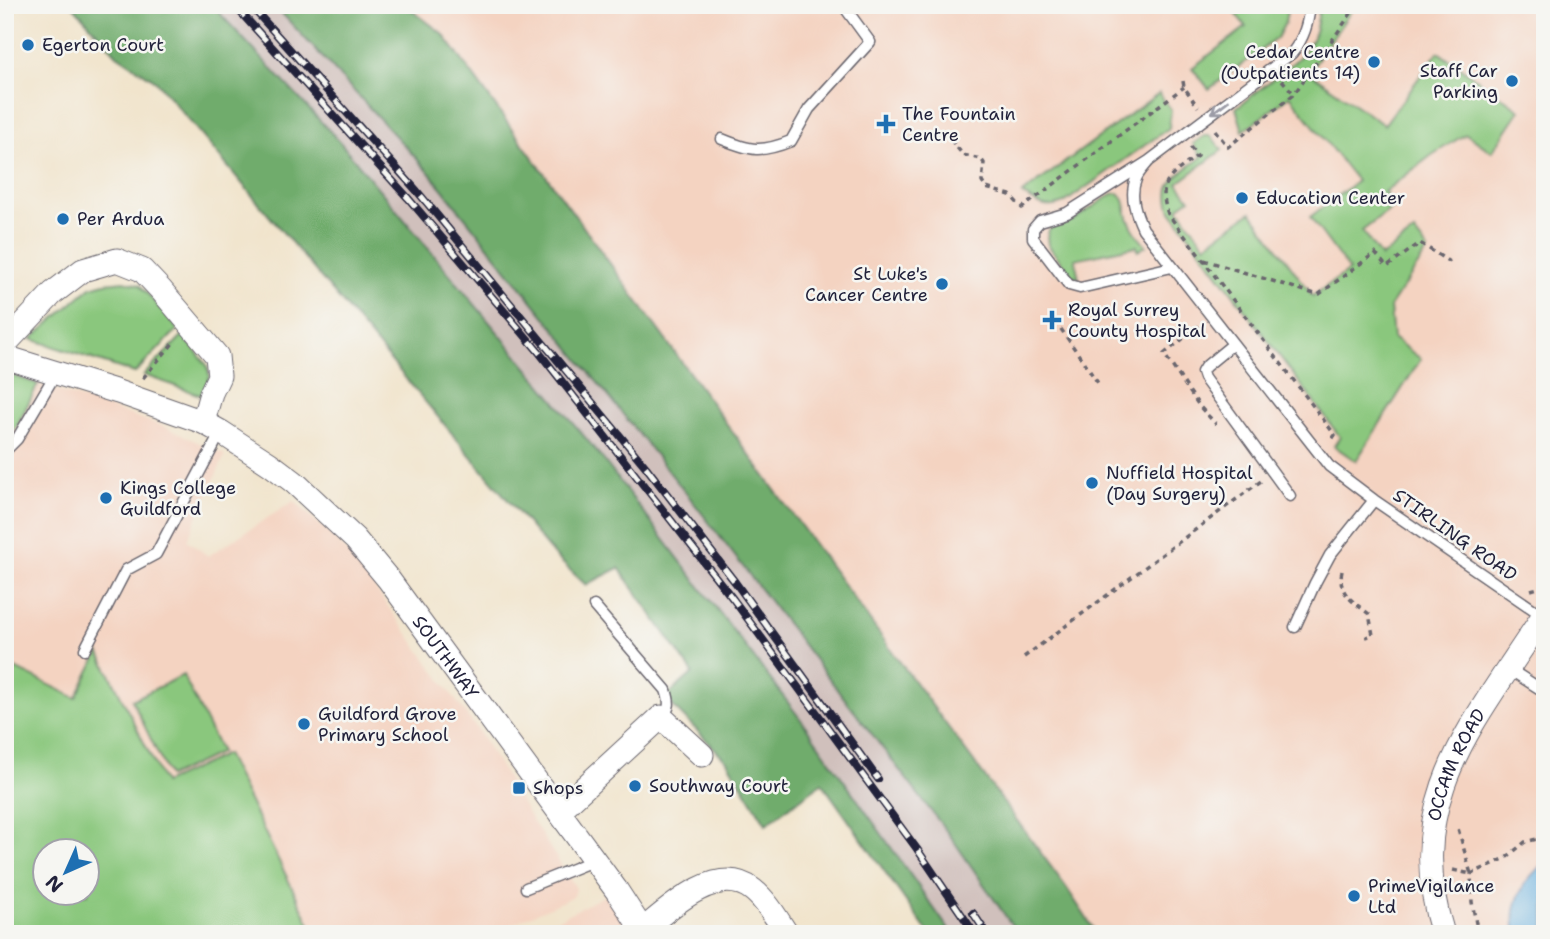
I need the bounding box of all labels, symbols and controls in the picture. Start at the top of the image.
place label: Egerton Court [42,33,164,57]
marker: Egerton Court [20,37,36,53]
place label: Cedar Centre (Outpatients 14) [1220,40,1360,85]
marker: Cedar Centre (Outpatients 14) [1366,54,1382,70]
place label: Staff Car Parking [1420,59,1498,104]
marker: Staff Car Parking [1504,73,1520,89]
one-way arrow [1212,99,1230,114]
place label: The Fountain Centre [902,102,1016,147]
marker: The Fountain Centre [876,114,896,134]
place label: Education Center [1256,186,1405,210]
marker: Education Center [1234,190,1250,206]
place label: Per Ardua [77,207,164,231]
marker: Per Ardua [55,211,71,227]
place label: St Luke's Cancer Centre [805,262,928,307]
marker: St Luke's Cancer Centre [934,276,950,292]
place label: Royal Surrey County Hospital [1068,298,1206,343]
marker: Royal Surrey County Hospital [1042,310,1062,330]
place label: Nuffield Hospital (Day Surgery) [1106,461,1253,506]
marker: Nuffield Hospital (Day Surgery) [1084,475,1100,491]
place label: Kings College Guildford [120,476,236,521]
street label: STIRLING ROAD [1388,483,1522,587]
marker: Kings College Guildford [98,490,114,506]
street label: SOUTHWAY [407,611,484,704]
place label: Guildford Grove Primary School [318,702,457,747]
street label: OCCAM ROAD [1422,704,1491,823]
marker: Guildford Grove Primary School [296,716,312,732]
place label: Southway Court [649,774,789,798]
place label: Shops [533,776,584,800]
marker: Southway Court [627,778,643,794]
marker: Shops [511,780,527,796]
north arrow [32,838,102,908]
text: N [40,870,68,898]
place label: PrimeVigilance Ltd [1368,874,1495,919]
marker: PrimeVigilance Ltd [1346,888,1362,904]

